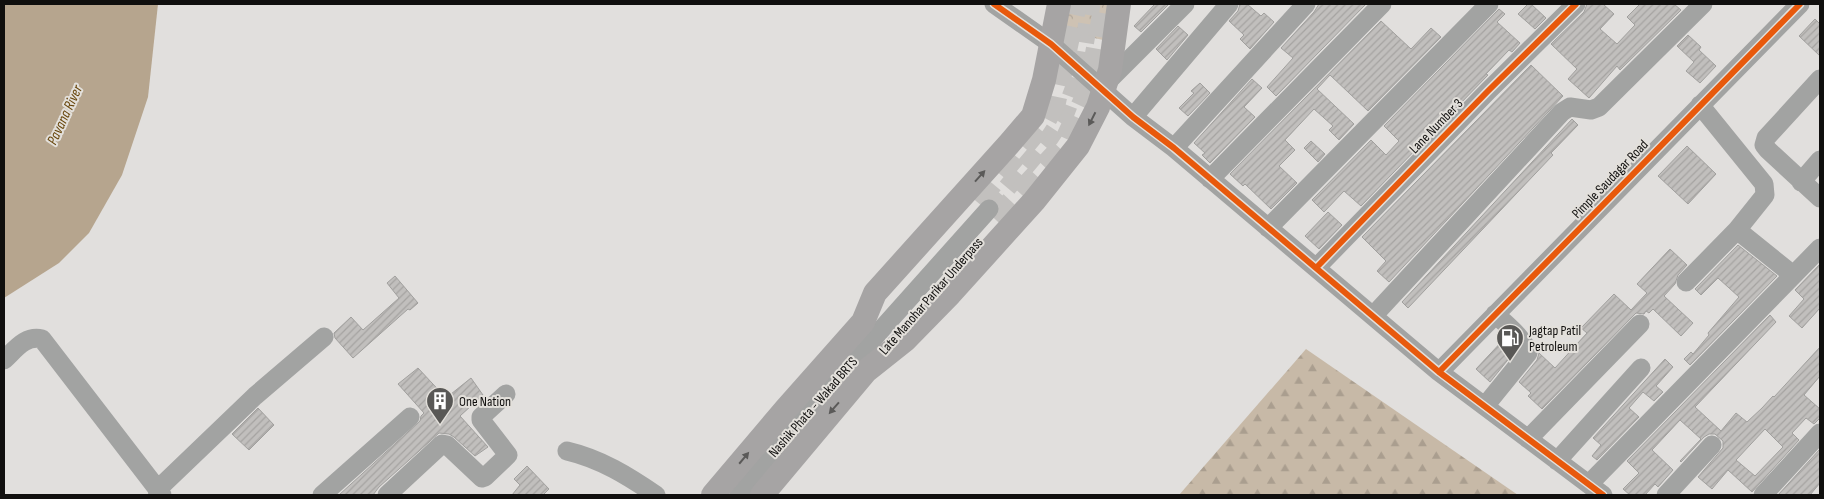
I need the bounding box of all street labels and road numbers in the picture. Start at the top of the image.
street label: Lane Number 3 [1406,95,1466,157]
street label: Pimple Saudagar Road [1568,136,1652,222]
street label: Late Manohar Parikar Underpass [875,234,987,358]
street label: Nashik Phata - Wakad BRTS [765,353,861,461]

